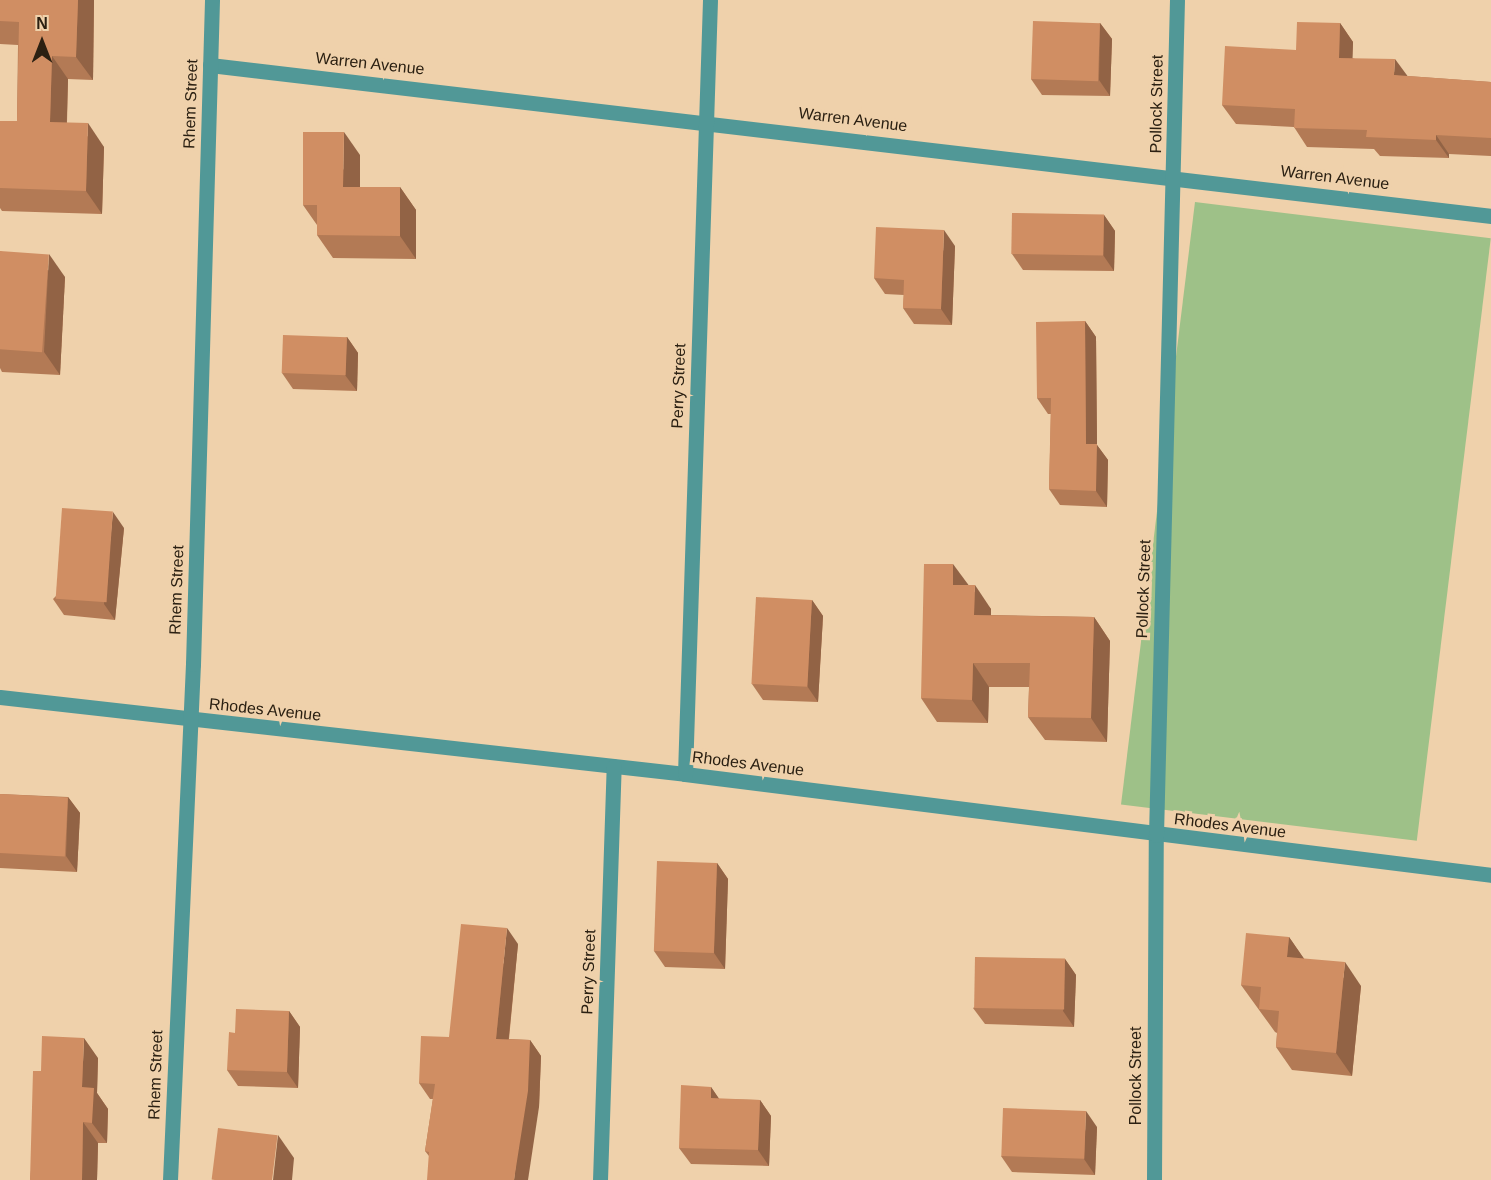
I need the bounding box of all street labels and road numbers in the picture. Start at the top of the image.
street label: Warren Avenue [314,49,426,79]
street label: Pollock Street [1147,54,1167,154]
street label: Rhem Street [180,59,202,149]
street label: Warren Avenue [797,104,909,136]
street label: Warren Avenue [1279,162,1391,194]
street label: Perry Street [668,343,690,429]
street label: Pollock Street [1133,539,1155,639]
street label: Rhem Street [166,545,188,635]
street label: Rhodes Avenue [208,695,322,725]
street label: Rhodes Avenue [690,748,806,780]
street label: Rhodes Avenue [1172,810,1288,842]
street label: Perry Street [578,929,600,1015]
street label: Pollock Street [1126,1027,1146,1125]
street label: Rhem Street [145,1030,167,1120]

